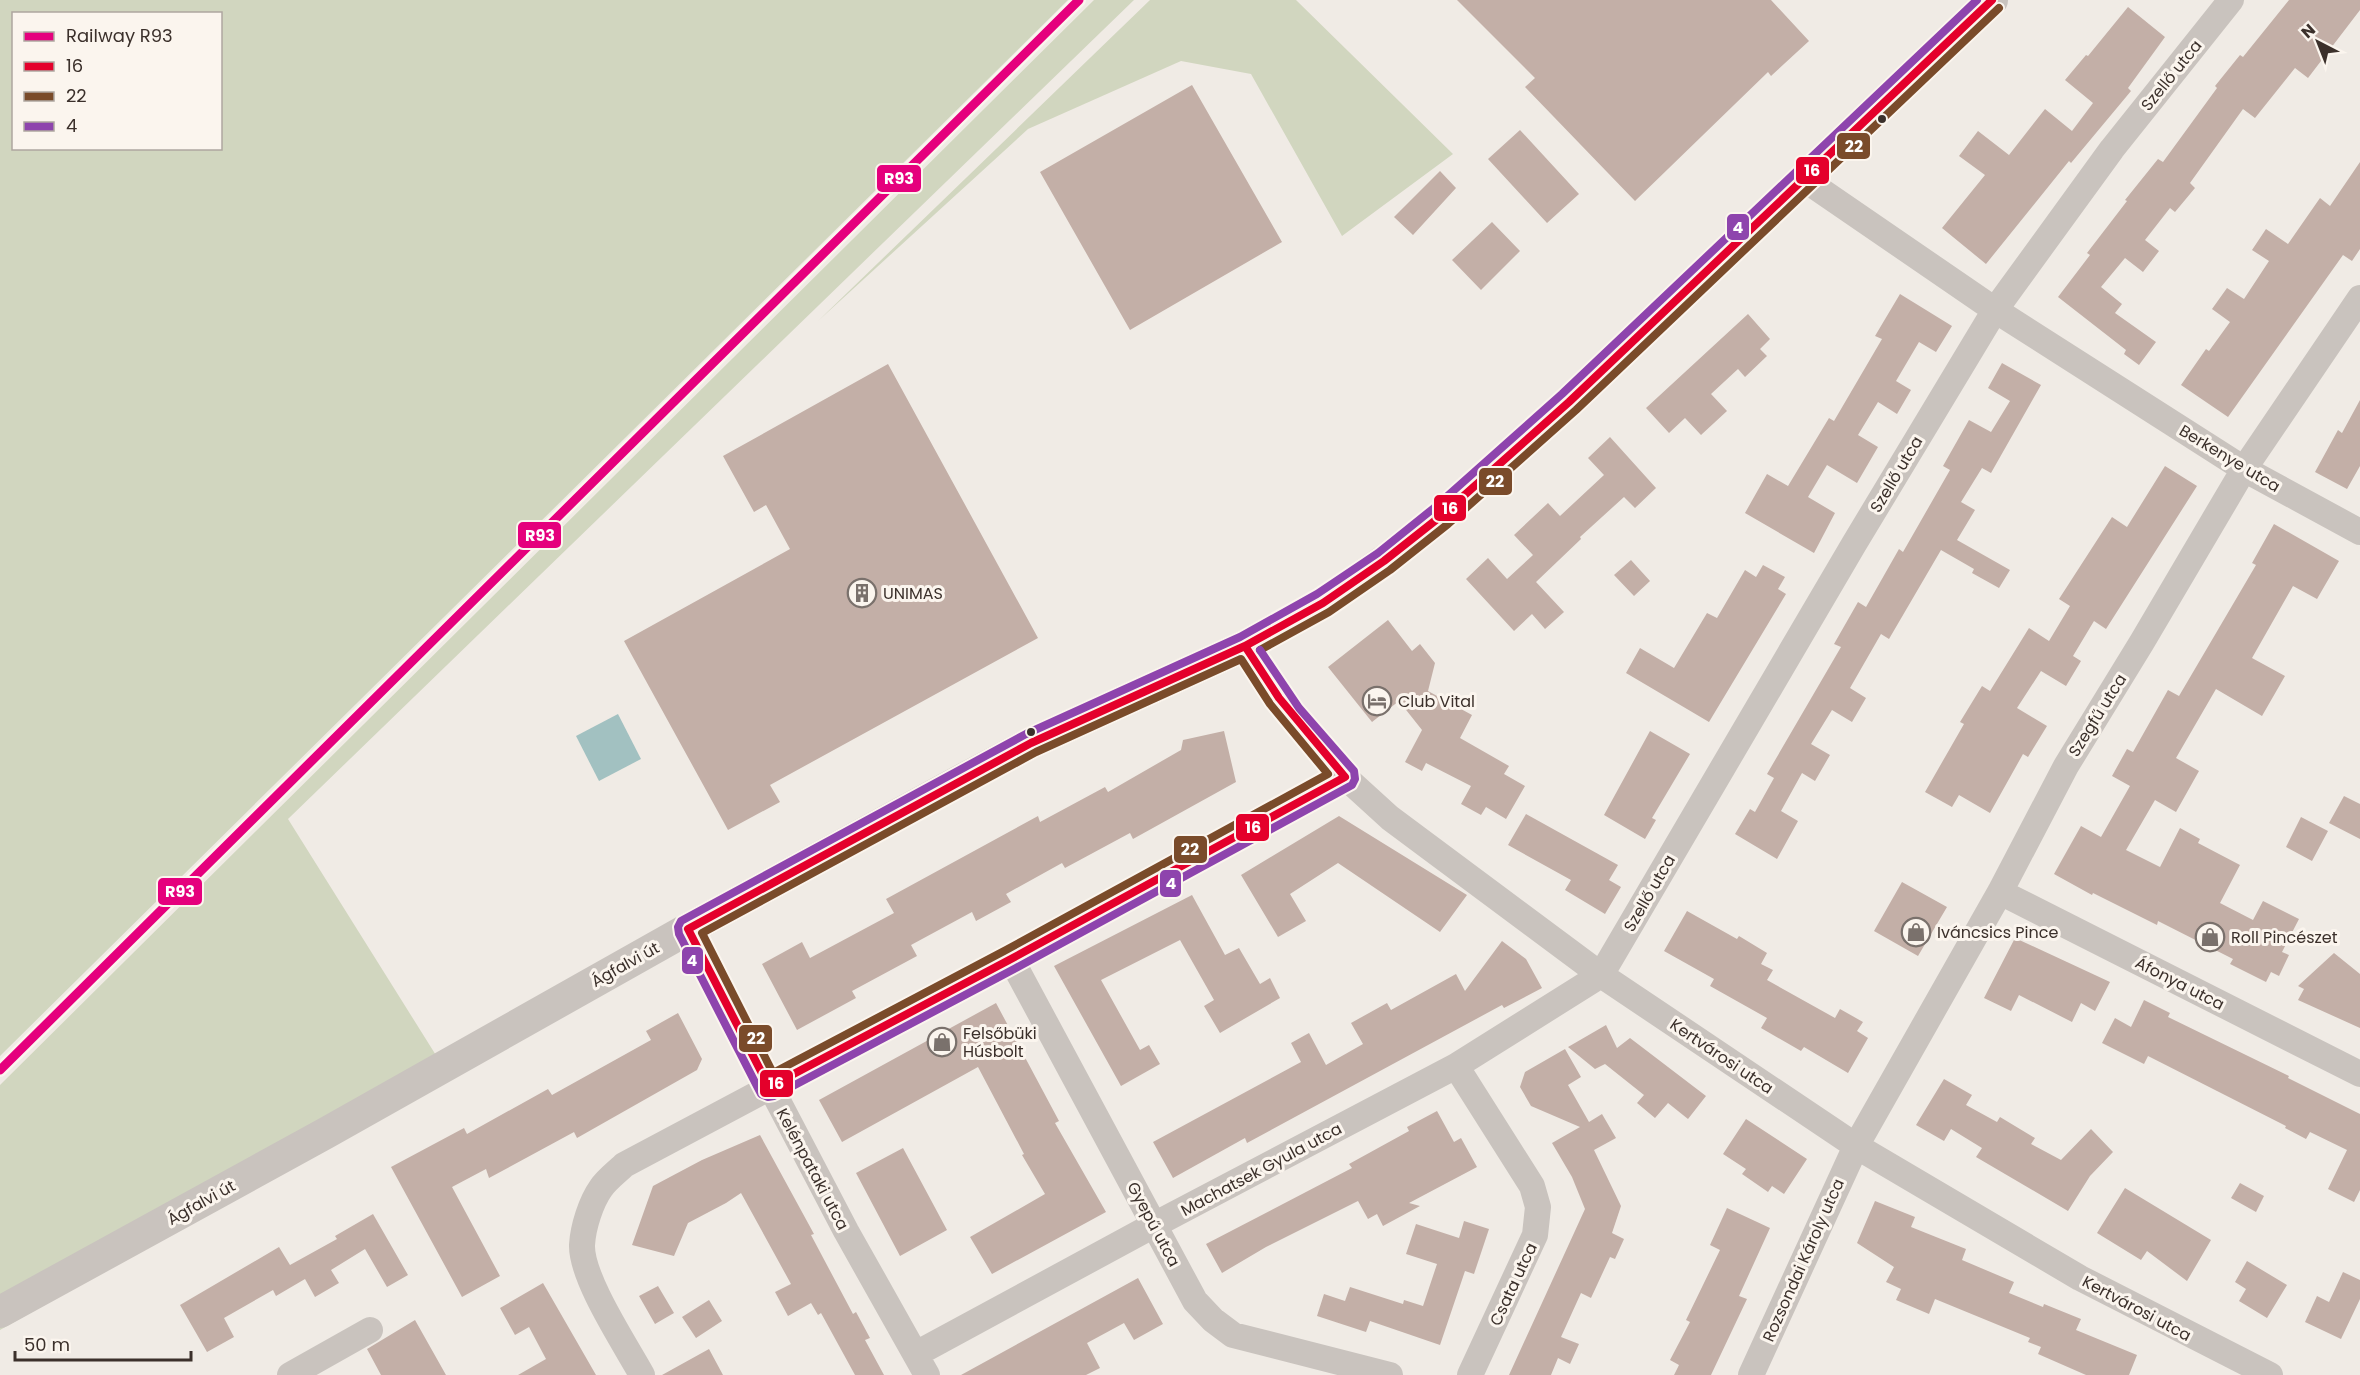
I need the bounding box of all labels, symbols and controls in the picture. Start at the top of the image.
legend [12,12,222,150]
north arrow [2288,12,2348,72]
text: N [2296,19,2320,44]
text: Railway R93 [66,23,173,48]
street label: Szellő utca [2136,35,2207,116]
text: 16 [66,53,83,78]
text: 22 [66,83,87,108]
text: 4 [66,113,77,138]
unlabelled marker [1876,113,1888,125]
line badge: 22 [1836,132,1871,160]
text: 22 [1845,135,1863,158]
line badge: 16 [1795,156,1830,185]
text: 16 [1804,159,1820,182]
line badge: R93 [876,164,922,193]
text: R93 [884,167,914,190]
line badge: 4 [1726,213,1750,241]
text: 4 [1733,216,1744,239]
street label: Berkenye utca [2175,419,2284,498]
street label: Szellő utca [1865,432,1928,517]
line badge: 22 [1478,467,1513,496]
text: 22 [1486,470,1504,493]
line badge: 16 [1433,494,1467,522]
text: 16 [1442,497,1458,520]
line badge: R93 [517,521,562,549]
text: R93 [525,524,555,547]
building icon: UNIMAS [846,577,878,609]
place label: UNIMAS [883,582,943,605]
street label: Szegfű utca [2063,669,2132,761]
hotel icon: Club Vital [1361,685,1393,717]
place label: Club Vital [1398,690,1475,713]
unlabelled marker [1025,726,1037,738]
line badge: 16 [1235,813,1270,842]
text: 16 [1245,816,1261,839]
line badge: 22 [1173,835,1208,864]
text: 22 [1181,838,1199,861]
street label: Szellő utca [1618,850,1681,936]
line badge: 4 [1159,869,1182,898]
text: 4 [1166,872,1177,895]
line badge: R93 [157,877,203,906]
text: R93 [165,880,195,903]
shop icon: Iváncsics Pince [1900,916,1932,948]
place label: Iváncsics Pince [1937,921,2058,944]
shop icon: Roll Pincészet [2194,921,2226,953]
place label: Roll Pincészet [2231,926,2338,949]
street label: Ágfalvi út [587,936,664,993]
line badge: 4 [681,946,704,975]
text: 4 [687,949,698,972]
street label: Áfonya utca [2131,951,2228,1016]
street label: Kertvárosi utca [1665,1013,1778,1100]
place label: Felsőbüki Húsbolt [963,1022,1037,1063]
line badge: 22 [738,1024,773,1053]
shop icon: Felsőbüki Húsbolt [926,1026,958,1058]
text: 22 [747,1027,765,1050]
line badge: 16 [759,1069,794,1098]
text: 16 [768,1072,784,1095]
street label: Kelénpataki utca [771,1104,854,1234]
street label: Machatsek Gyula utca [1177,1117,1346,1222]
street label: Ágfalvi út [163,1174,240,1231]
street label: Rozsondai Károly utca [1757,1175,1850,1345]
street label: Gyepű utca [1122,1178,1186,1271]
street label: Csata utca [1484,1239,1543,1329]
street label: Kertvárosi utca [2078,1270,2195,1347]
scale bar [15,1324,190,1362]
text: 50 m [24,1332,70,1357]

